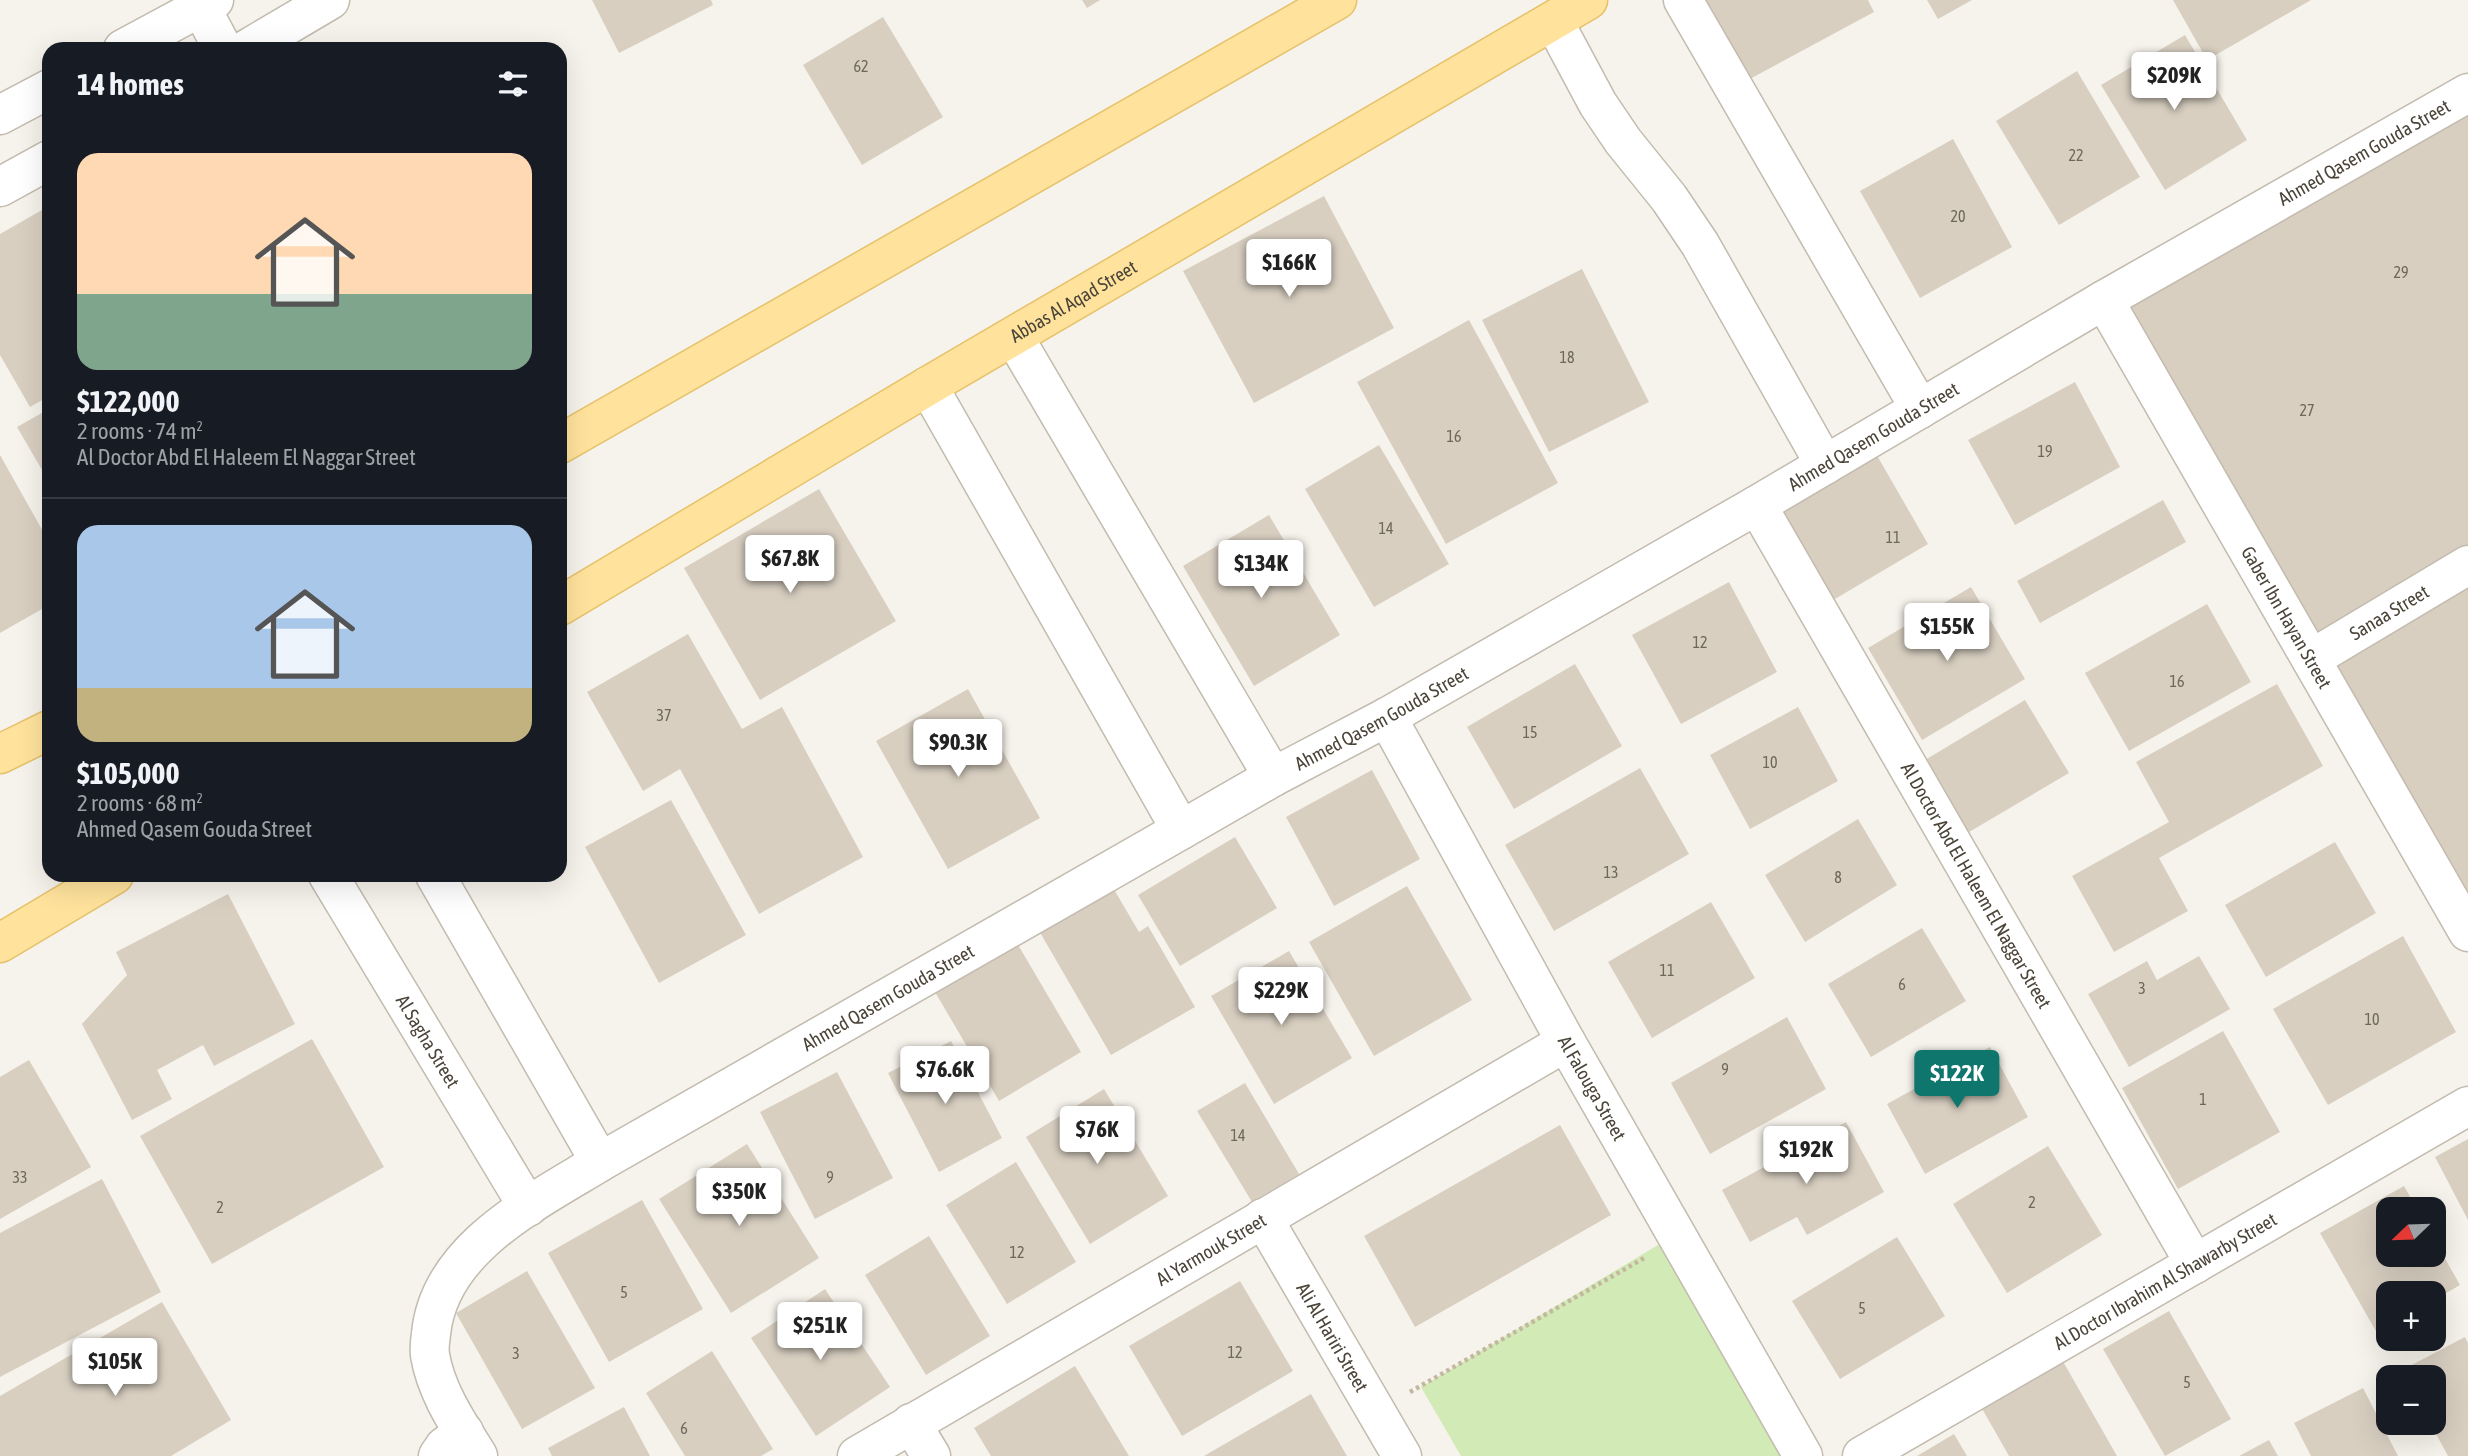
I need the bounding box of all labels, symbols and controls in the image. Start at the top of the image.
pin: $209K [2125,52,2223,112]
house number: 62 [853,57,869,75]
text: $209K [2147,62,2201,88]
icon: filters [494,65,532,103]
text: 14 homes [77,67,184,101]
street label: Ahmed Qasem Gouda Street [2274,95,2454,210]
house number: 22 [2068,146,2084,164]
icon: home [242,199,368,325]
house number: 20 [1950,207,1966,225]
pin: $166K [1240,240,1338,299]
text: $166K [1262,249,1316,275]
street label: Abbas Al Aqad Street [1006,255,1141,347]
house number: 29 [2393,263,2409,281]
house number: 18 [1559,348,1575,366]
street label: Ahmed Qasem Gouda Street [1784,377,1963,495]
text: $122,000 [77,384,180,418]
house number: 27 [2299,401,2315,419]
text: 2 rooms · 74 m² [77,418,203,444]
house number: 16 [1446,427,1462,445]
house number: 19 [2037,442,2053,460]
text: Al Doctor Abd El Haleem El Naggar Street [77,444,416,470]
house number: 14 [1378,519,1394,537]
house number: 11 [1885,528,1901,546]
pin: $67.8K [733,536,847,595]
pin: $134K [1212,540,1310,600]
street label: Gaber Ibn Hayan Street [2237,542,2336,692]
text: $67.8K [761,545,819,571]
text: $134K [1234,550,1288,576]
icon: home [242,571,368,697]
street label: Sanaa Street [2346,580,2433,644]
pin: $155K [1898,604,1996,663]
text: $155K [1920,613,1974,639]
house number: 12 [1692,633,1708,651]
street label: Ahmed Qasem Gouda Street [1291,662,1472,775]
house number: 16 [2169,672,2185,690]
house number: 37 [656,706,672,724]
pin: $90.3K [901,720,1015,779]
house number: 15 [1522,723,1538,741]
text: $90.3K [929,729,987,755]
house number: 10 [1762,753,1778,771]
text: $105,000 [77,756,180,790]
street label: Al Doctor Abd El Haleem El Naggar Street [1897,758,2056,1012]
text: 2 rooms · 68 m² [77,790,203,816]
text: Ahmed Qasem Gouda Street [77,816,312,842]
house number: 13 [1603,863,1619,881]
house number: 8 [1834,868,1842,886]
street label: Ahmed Qasem Gouda Street [798,940,978,1055]
house number: 11 [1659,961,1675,979]
pin: $229K [1232,968,1330,1027]
house number: 6 [1898,975,1906,993]
text: $229K [1254,977,1308,1003]
house number: 3 [2138,979,2146,997]
street label: Al Sagha Street [392,991,464,1092]
house number: 10 [2364,1010,2380,1028]
street label: Al Falouga Street [1554,1032,1631,1144]
pin: $76.6K [888,1046,1002,1106]
pin: $122K [1908,1050,2006,1110]
text: $76.6K [916,1056,974,1082]
house number: 9 [1721,1060,1729,1078]
text: $122K [1930,1060,1984,1086]
house number: 1 [2199,1090,2207,1108]
pin: $76K [1056,1106,1138,1166]
text: $76K [1076,1116,1118,1142]
house number: 14 [1230,1126,1246,1144]
pin: $192K [1757,1126,1855,1186]
text: $192K [1779,1136,1833,1162]
house number: 33 [12,1168,28,1186]
pin: $350K [690,1168,788,1228]
house number: 9 [826,1168,834,1186]
text: $350K [712,1178,766,1204]
house number: 2 [2028,1193,2036,1211]
north arrow [2376,1197,2446,1267]
map controls [2376,1197,2446,1435]
house number: 2 [216,1198,224,1216]
street label: Al Doctor Ibrahim Al Shawarby Street [2050,1208,2280,1354]
street label: Al Yarmouk Street [1152,1209,1270,1290]
house number: 12 [1009,1243,1025,1261]
street label: Ali Al Hariri Street [1292,1279,1373,1396]
button: + [2376,1281,2446,1351]
house number: 5 [620,1283,628,1301]
house number: 5 [1858,1299,1866,1317]
pin: $251K [771,1302,869,1362]
text: $251K [793,1312,847,1338]
pin: $105K [66,1338,164,1398]
house number: 12 [1227,1343,1243,1361]
house number: 3 [512,1344,520,1362]
text: $105K [88,1348,142,1374]
button: − [2376,1365,2446,1435]
house number: 5 [2183,1373,2191,1391]
house number: 6 [680,1419,688,1437]

